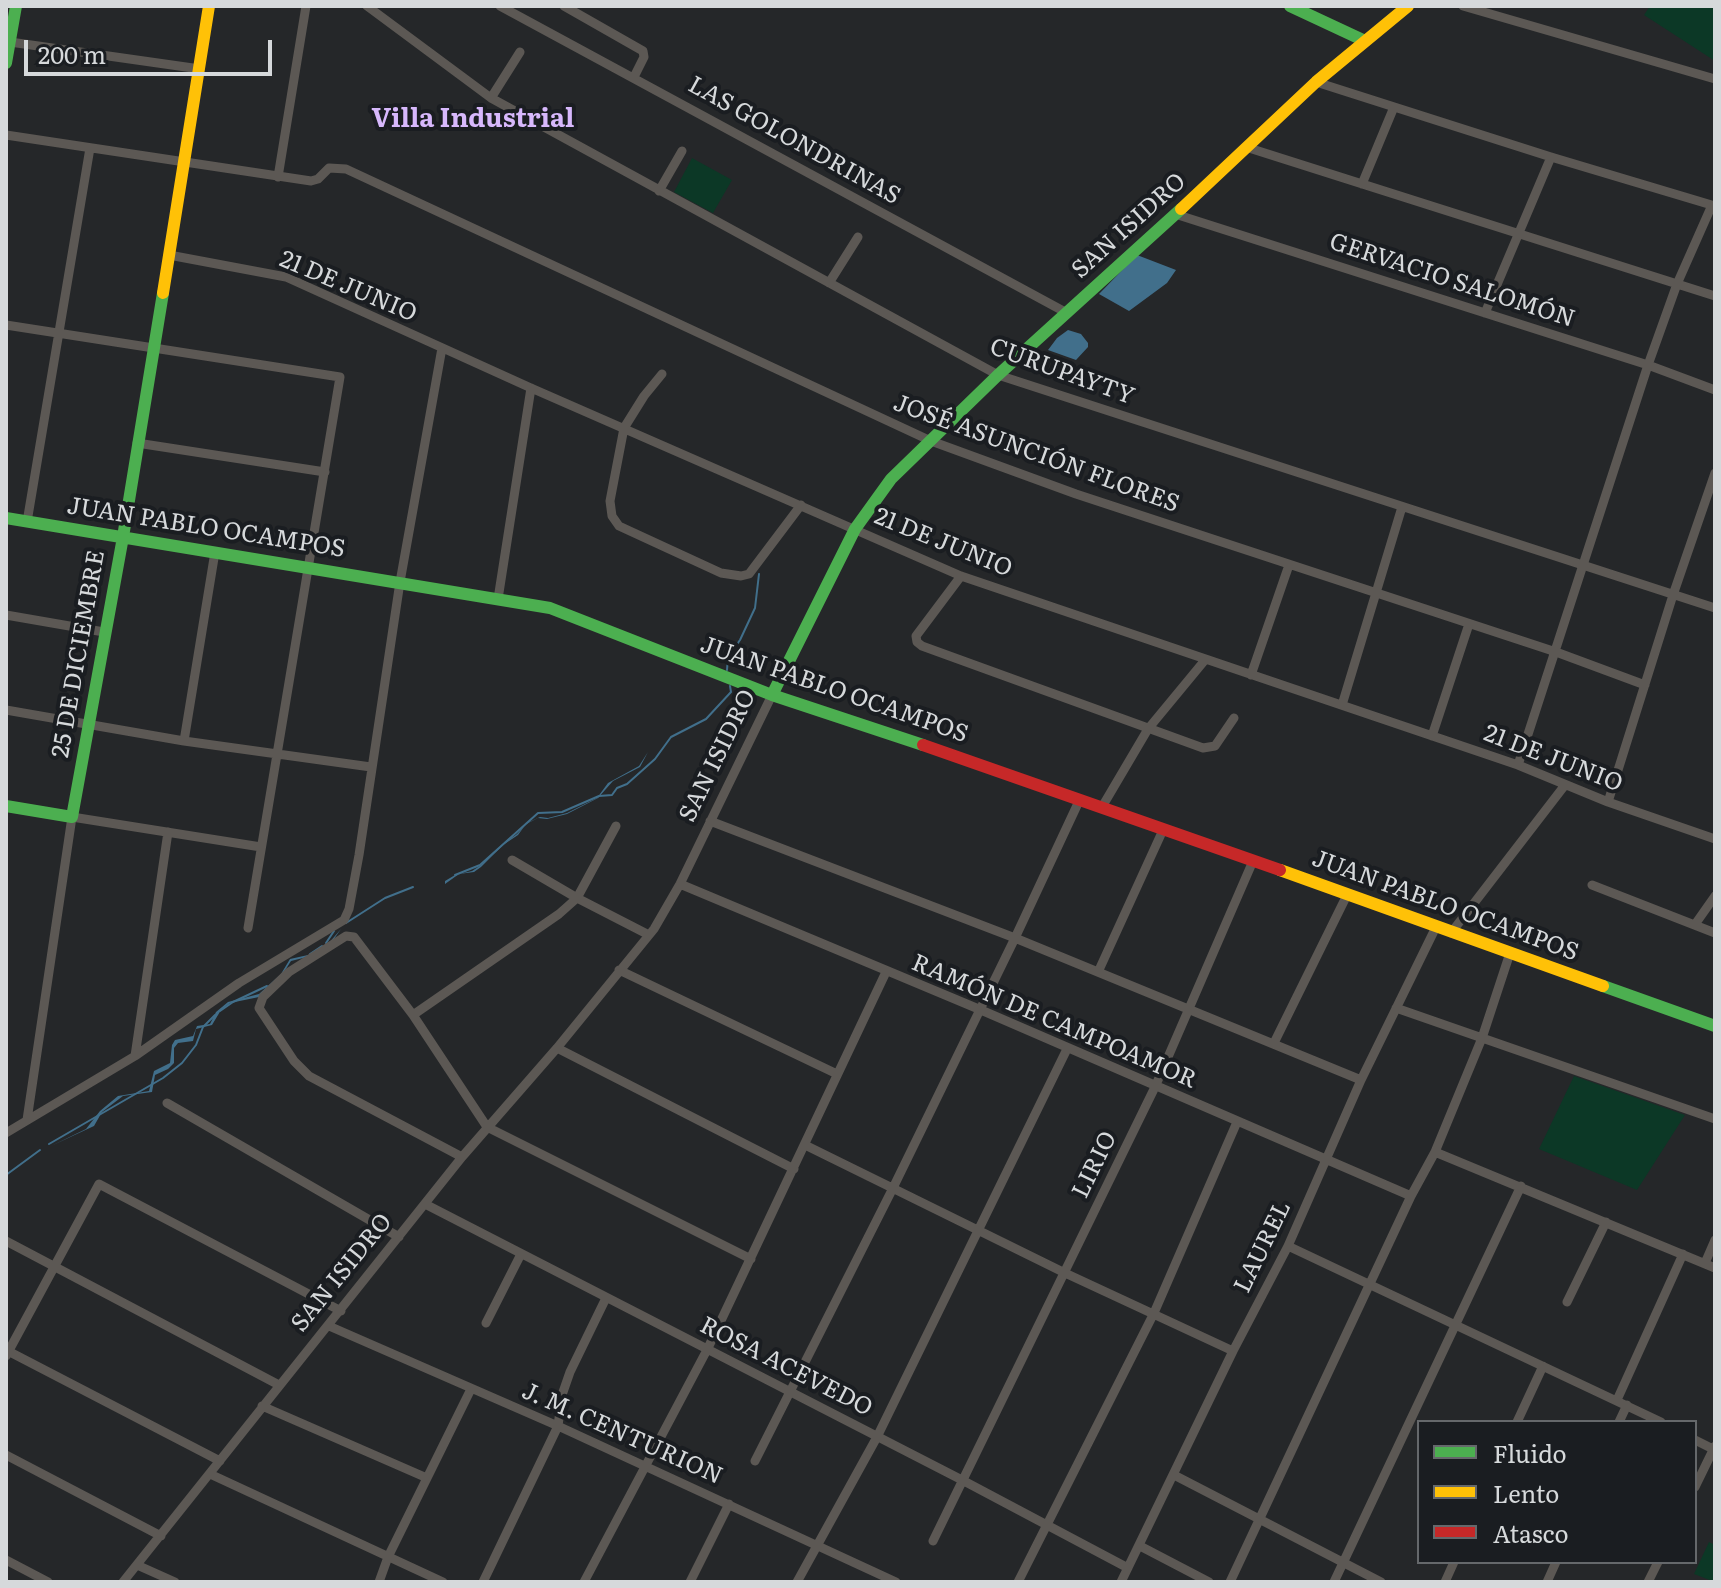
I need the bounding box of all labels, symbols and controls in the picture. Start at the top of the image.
scale bar [28,24,276,74]
text: 200 m [38,36,106,71]
street label: LAS GOLONDRINAS [683,71,905,211]
district label: Villa Industrial [372,103,574,135]
street label: SAN ISIDRO [1066,167,1192,285]
street label: GERVACIO SALOMÓN [1326,228,1578,334]
street label: 21 DE JUNIO [275,245,421,329]
street label: CURUPAYTY [986,333,1138,411]
street label: JOSÉ ASUNCIÓN FLORES [889,389,1183,519]
street label: JUAN PABLO OCAMPOS [65,492,347,564]
street label: 21 DE JUNIO [870,502,1016,584]
street label: 25 DE DICIEMBRE [47,548,111,760]
street label: JUAN PABLO OCAMPOS [696,631,972,749]
street label: SAN ISIDRO [674,685,762,827]
street label: 21 DE JUNIO [1480,719,1626,799]
street label: JUAN PABLO OCAMPOS [1308,844,1582,968]
street label: RAMÓN DE CAMPOAMOR [907,949,1201,1095]
street label: LIRIO [1067,1127,1123,1203]
street label: LAUREL [1228,1196,1298,1298]
street label: SAN ISIDRO [286,1208,398,1338]
street label: ROSA ACEVEDO [695,1311,877,1423]
street label: J. M. CENTURION [517,1377,727,1491]
legend [1417,1420,1697,1564]
text: Fluido [1493,1435,1567,1470]
text: Lento [1493,1475,1559,1510]
text: Atasco [1493,1515,1568,1550]

